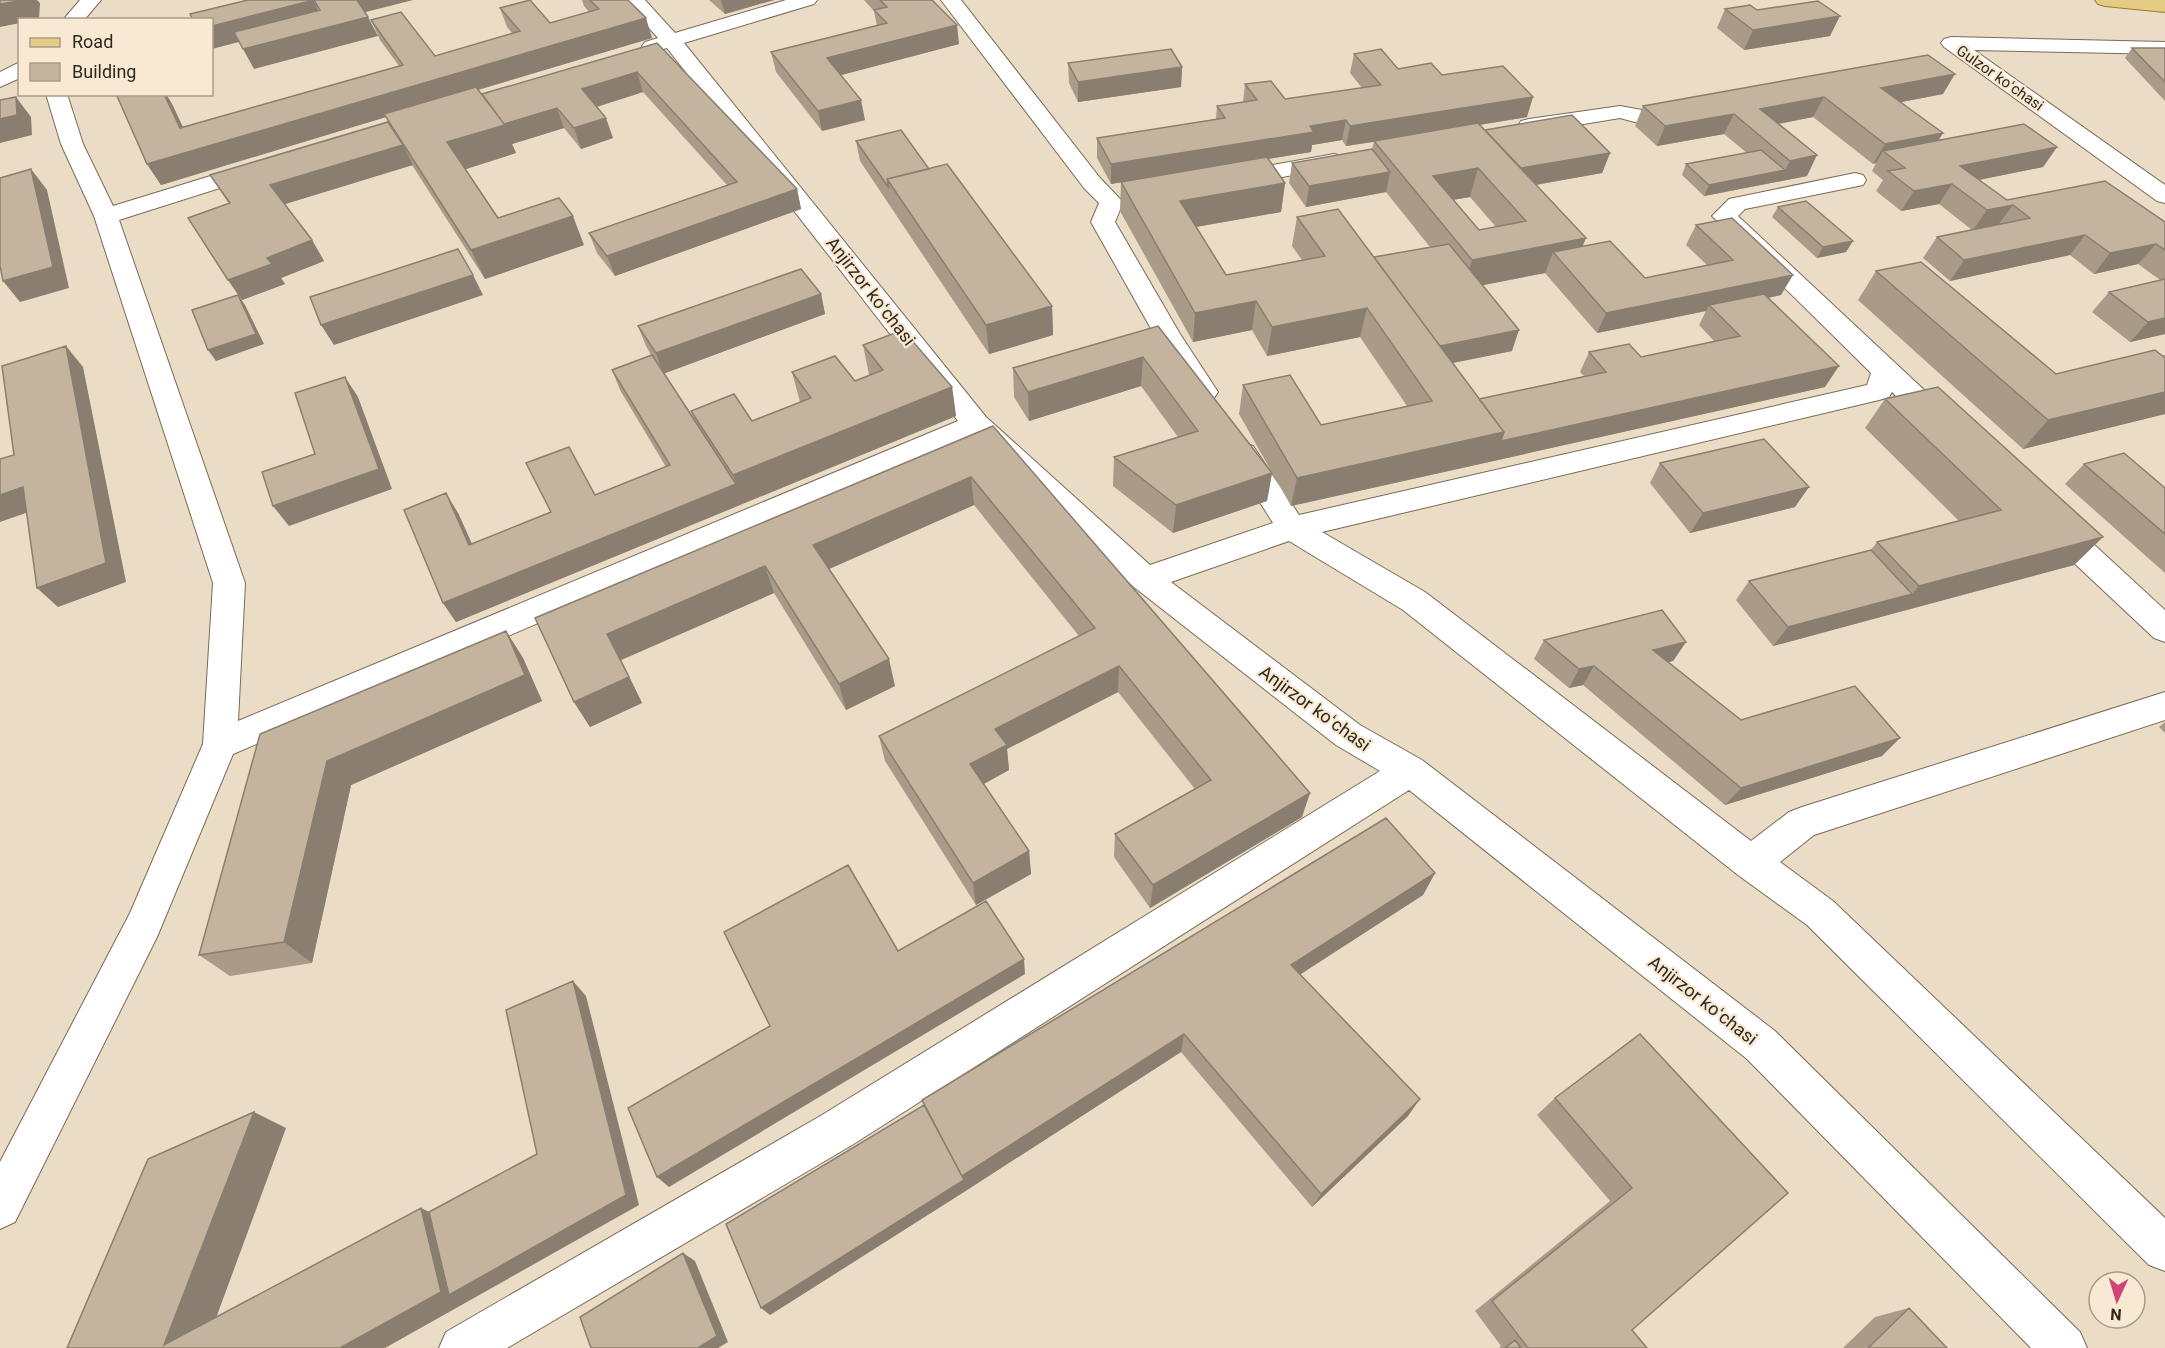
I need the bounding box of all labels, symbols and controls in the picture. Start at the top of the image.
legend [18,18,213,96]
text: Road [72,31,113,52]
street label: Gulzor koʻchasi [1953,41,2047,115]
text: Building [72,61,136,82]
street label: Anjirzor koʻchasi [822,232,920,350]
street label: Anjirzor koʻchasi [1255,661,1375,755]
street label: Anjirzor koʻchasi [1644,951,1762,1049]
north arrow [2087,1270,2147,1330]
text: N [2110,1305,2122,1324]

